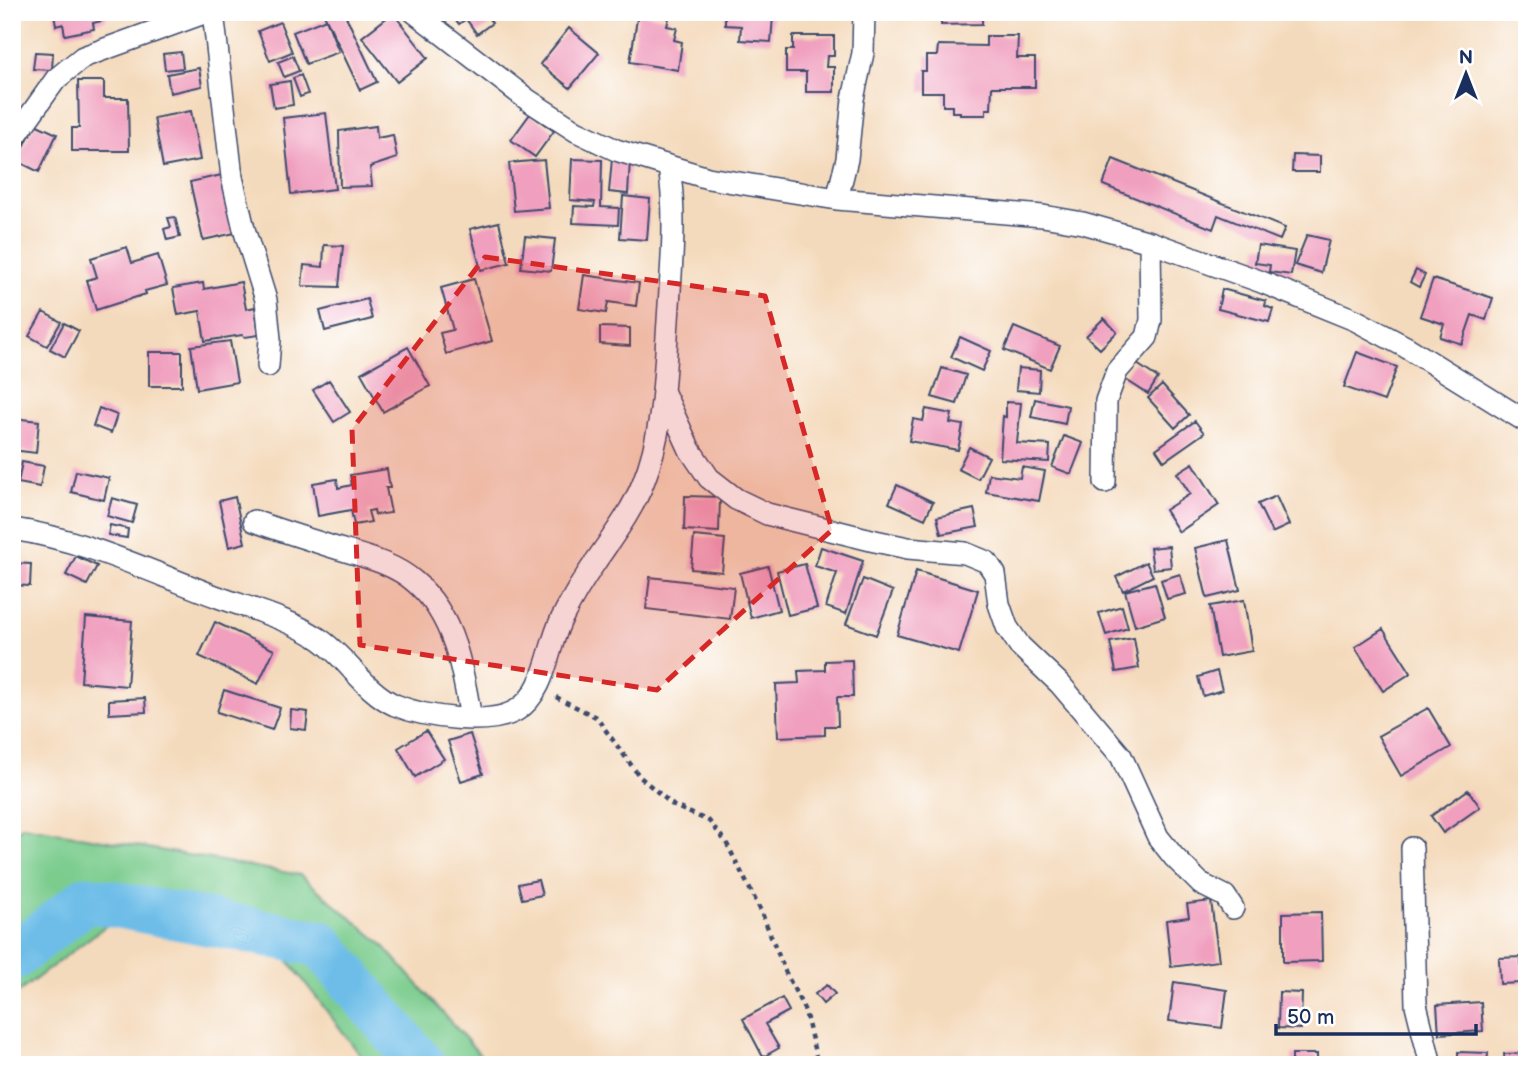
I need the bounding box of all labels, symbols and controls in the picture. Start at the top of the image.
north arrow [1430,38,1500,108]
text: N [1459,47,1473,70]
scale bar [1276,993,1476,1037]
text: 50 m [1287,1005,1334,1030]

